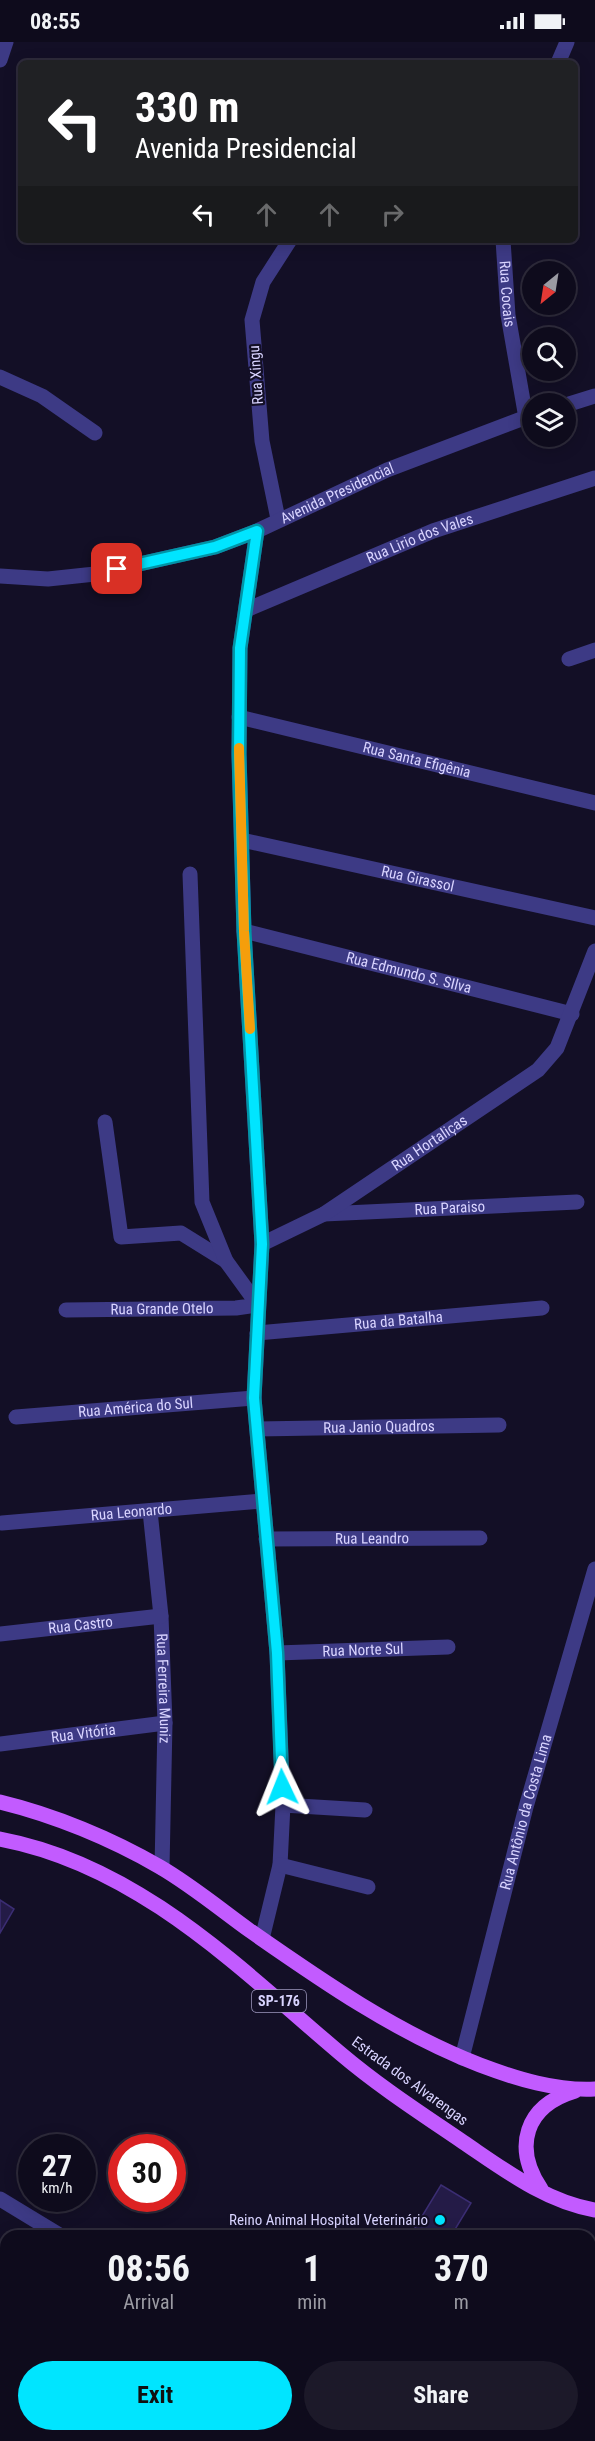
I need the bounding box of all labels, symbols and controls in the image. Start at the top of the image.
text: 08:55 [30,9,81,34]
text: 330 m [135,83,240,132]
icon: left [36,84,114,162]
text: Avenida Presidencial [135,133,357,165]
icon: left [187,198,220,231]
icon: ahead [250,198,283,231]
icon: ahead [313,198,346,231]
icon: right [376,198,409,231]
street label: Rua Cocais [495,260,519,329]
north arrow [522,261,576,315]
map controls [522,261,576,447]
button: search [522,327,576,381]
street label: Rua Xingu [245,345,267,405]
button: layers [522,393,576,447]
street label: Avenida Presidencial [278,459,397,528]
street label: Rua Lirio dos Vales [363,509,476,567]
pin [91,543,142,594]
icon: arrive [100,552,133,585]
street label: Rua Santa Efigênia [361,738,473,782]
street label: Rua Girassol [380,862,456,896]
street label: Rua Edmundo S. SIlva [344,948,473,997]
street label: Rua Hortaliças [388,1111,471,1175]
street label: Rua Paraiso [414,1197,486,1219]
street label: Rua Grande Otelo [110,1299,214,1318]
street label: Rua da Batalha [353,1308,444,1333]
street label: Rua América do Sul [77,1394,194,1421]
street label: Rua Janio Quadros [323,1417,435,1437]
street label: Rua Leonardo [90,1500,173,1524]
street label: Rua Leandro [335,1529,409,1548]
street label: Rua Castro [47,1612,114,1638]
street label: Rua Ferreira Muniz [153,1633,174,1744]
street label: Rua Norte Sul [322,1640,404,1660]
street label: Rua Vitória [50,1720,117,1746]
street label: Rua Antônio da Costa Lima [496,1732,556,1892]
position arrow [250,1755,314,1819]
road number: SP-176 [252,1990,306,2012]
street label: Estrada dos Alvarengas [348,2033,472,2129]
speed limit sign: 30 [108,2134,186,2212]
text: 27 [42,2148,72,2183]
text: km/h [42,2179,72,2197]
place label: Reino Animal Hospital Veterinário [229,2211,428,2229]
marker: Reino Animal Hospital Veterinário [433,2213,447,2227]
text: 08:56 [107,2248,190,2290]
text: 1 [303,2248,321,2290]
text: 370 [434,2248,489,2290]
text: Arrival [123,2290,174,2314]
text: min [297,2290,327,2314]
text: m [454,2290,469,2314]
button: Exit [18,2361,292,2430]
button: Share [304,2361,578,2430]

